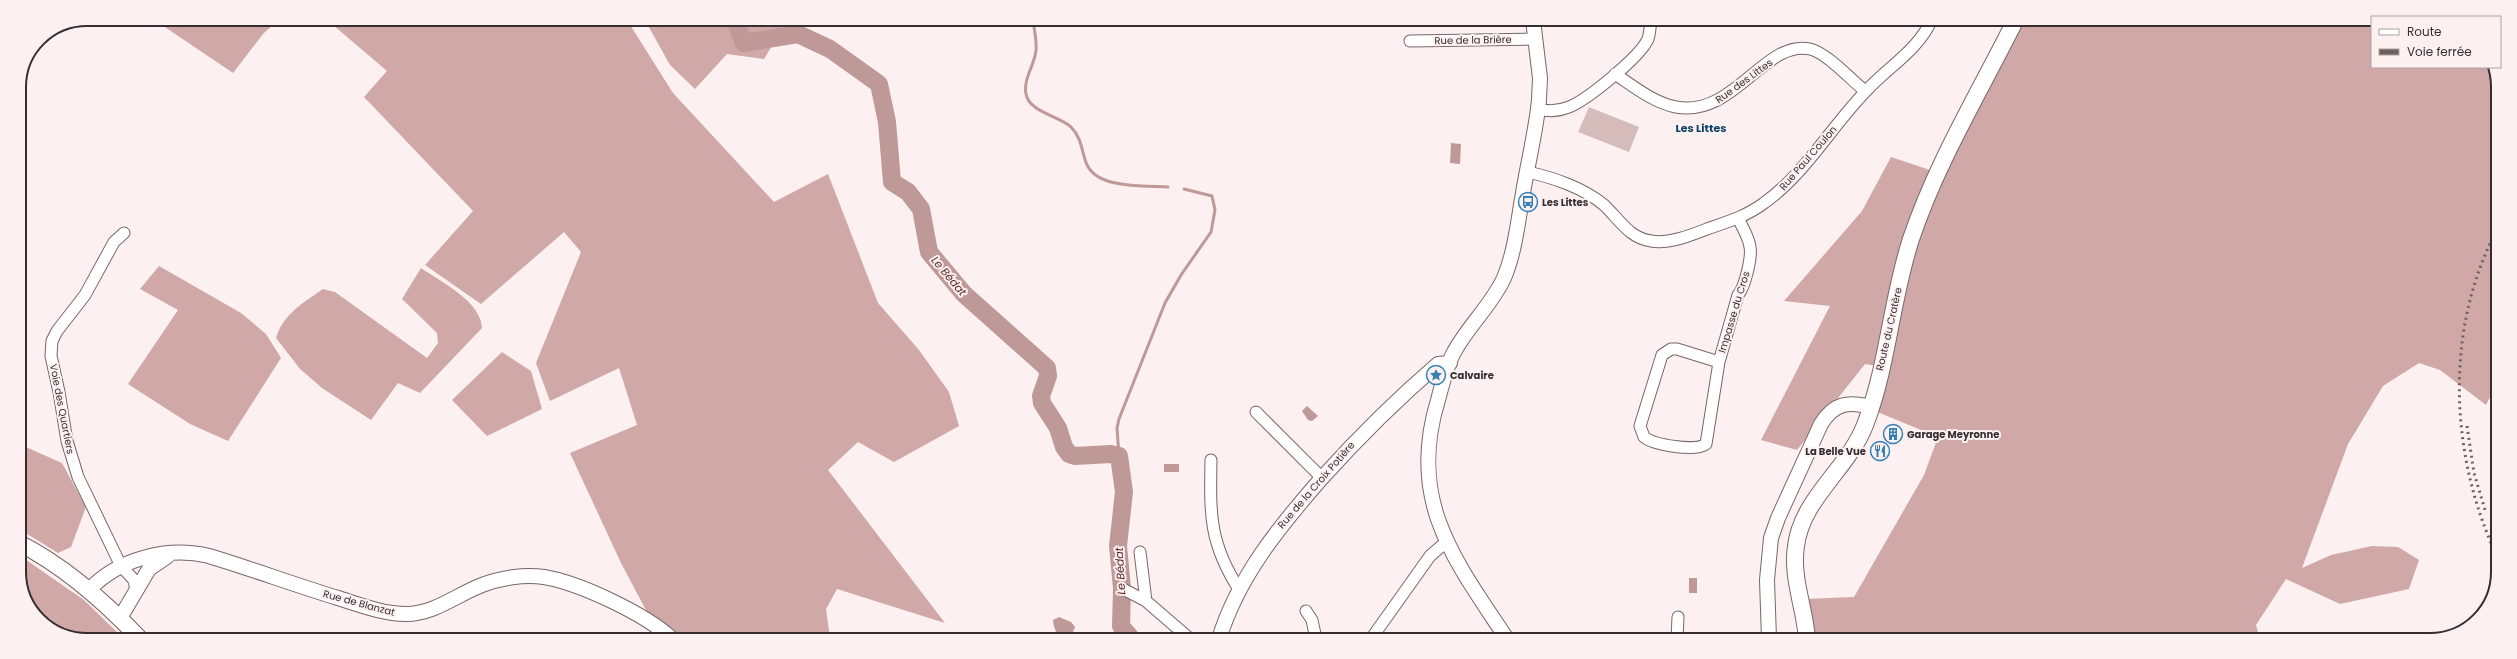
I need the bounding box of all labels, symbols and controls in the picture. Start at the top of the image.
legend [2371,16,2501,68]
text: Route [2407,23,2441,40]
street label: Rue de la Brière [1434,32,1512,48]
text: Voie ferrée [2407,43,2472,60]
street label: Rue des Littes [1712,55,1776,107]
district label: Les Littes [1676,120,1726,136]
street label: Rue Paul Coulon [1776,122,1840,194]
bus stop icon: Les Littes [1517,191,1539,213]
place label: Les Littes [1542,195,1589,210]
water label: Le Bédat [928,253,971,300]
street label: Impasse du Cros [1714,269,1754,355]
street label: Route du Cratère [1872,286,1906,372]
street label: Voie des Quartiers [46,363,78,455]
place icon: Calvaire [1425,364,1447,386]
place label: Calvaire [1450,368,1494,383]
building icon: Garage Meyronne [1882,423,1904,445]
place label: Garage Meyronne [1907,427,2000,442]
street label: Rue de la Croix Potière [1274,438,1358,532]
restaurant icon: La Belle Vue [1869,440,1891,462]
place label: La Belle Vue [1805,444,1866,459]
water label: Le Bédat [1111,546,1129,595]
street label: Rue de Blanzat [321,586,397,620]

